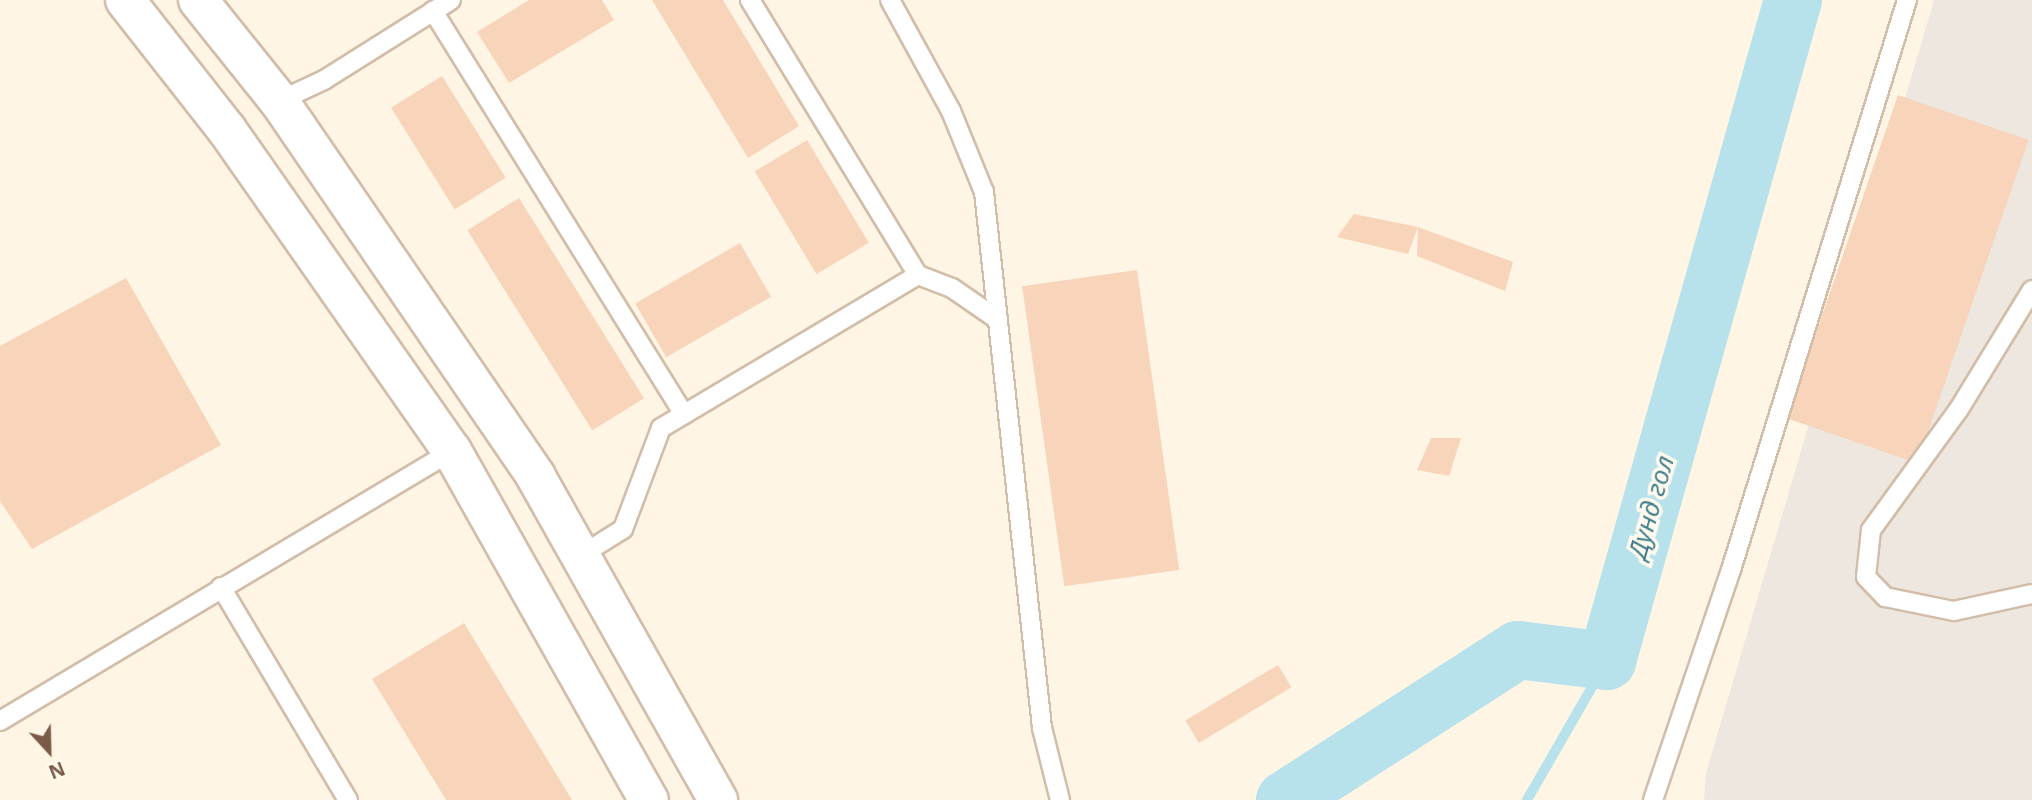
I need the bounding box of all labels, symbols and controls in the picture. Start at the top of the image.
water label: Дунд гол [1621,452,1681,562]
north arrow [14,716,84,786]
text: N [45,756,69,785]

